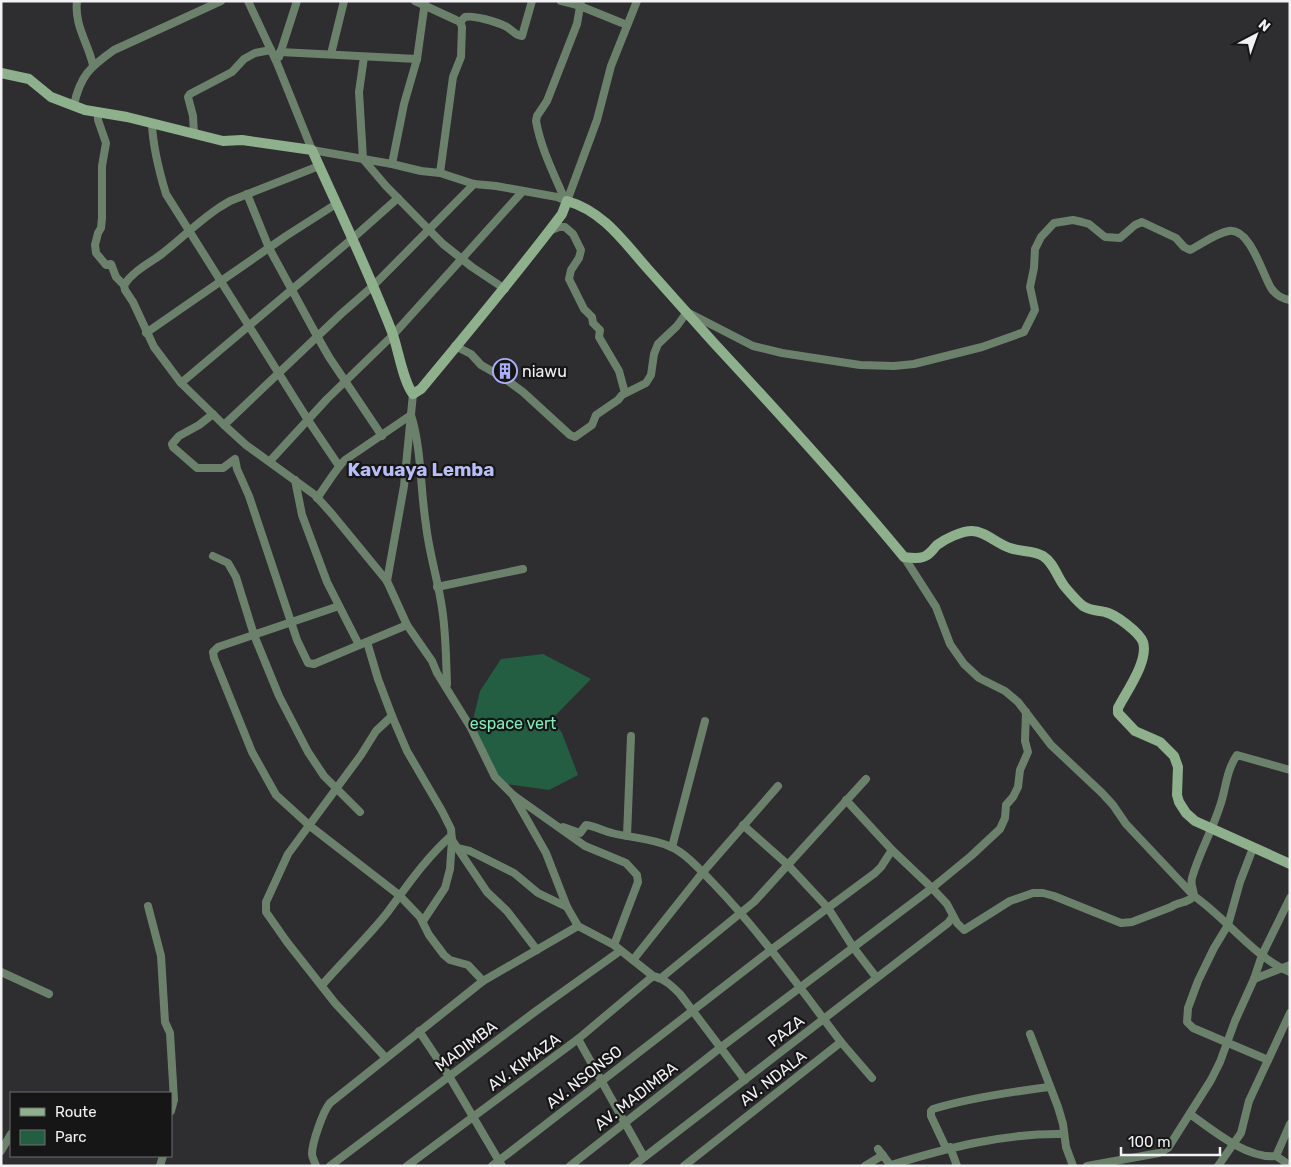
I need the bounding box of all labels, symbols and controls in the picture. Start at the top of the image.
north arrow [1231,10,1281,60]
text: N [1255,16,1274,35]
building icon: niawu [492,358,518,384]
place label: niawu [522,362,567,381]
district label: Kavuaya Lemba [347,458,495,481]
park label: espace vert [470,714,556,733]
street label: PAZA [764,1011,808,1051]
street label: MADIMBA [431,1016,501,1075]
street label: AV. KIMAZA [484,1029,564,1095]
street label: AV. NSONSO [542,1041,626,1113]
street label: AV. NDALA [736,1046,810,1110]
street label: AV. MADIMBA [591,1058,681,1134]
legend [10,1092,172,1157]
text: Route [55,1103,97,1121]
scale bar [1121,1124,1220,1156]
text: Parc [55,1128,87,1146]
text: 100 m [1128,1133,1170,1151]

